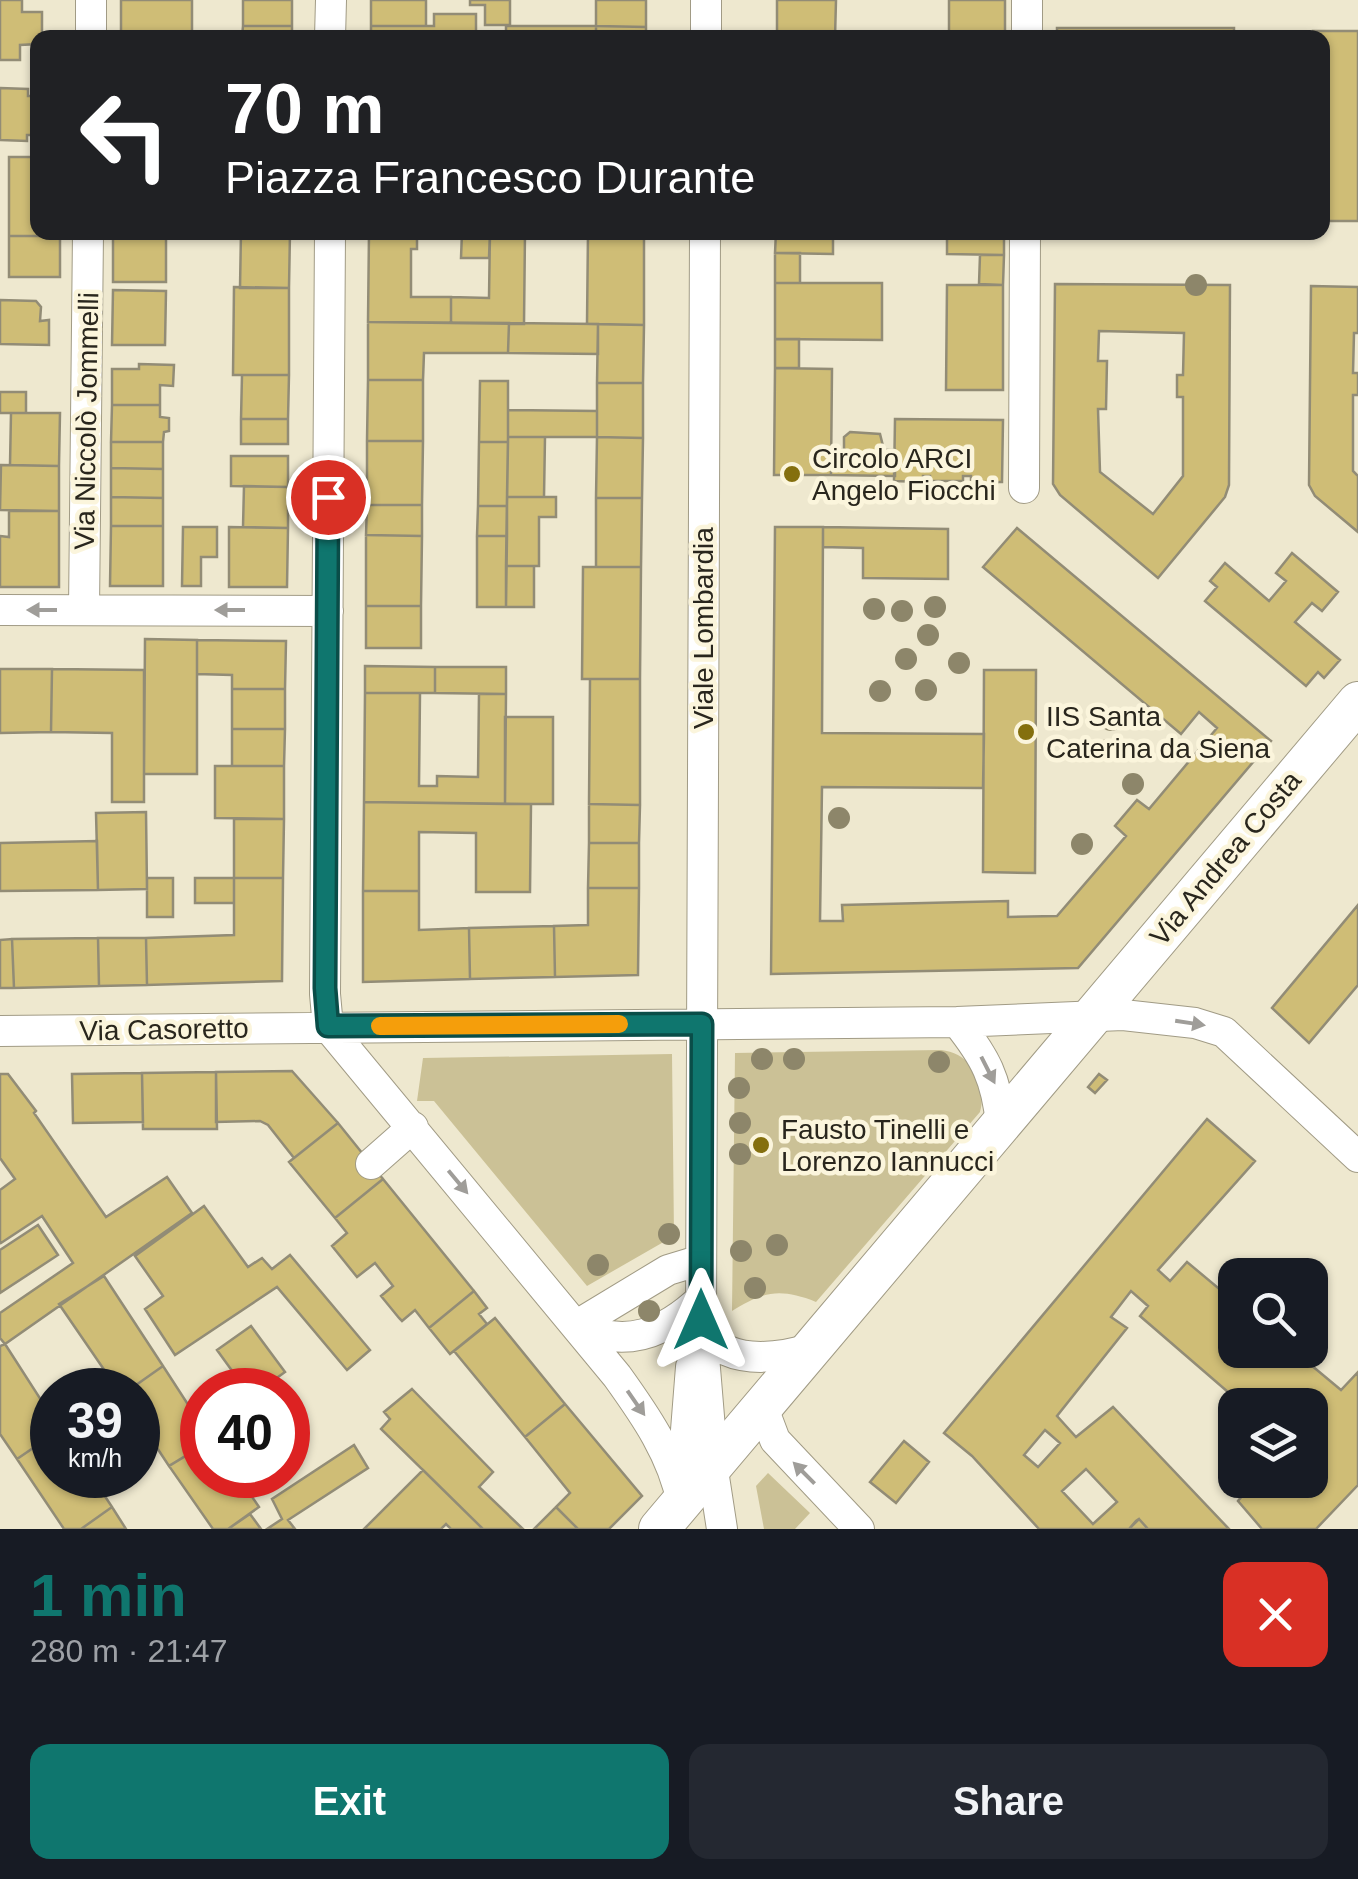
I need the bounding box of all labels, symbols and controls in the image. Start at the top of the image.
icon: left [60,70,190,200]
text: 70 m [225,70,385,148]
text: Piazza Francesco Durante [225,152,755,203]
street label: Via Niccolò Jommelli [69,292,104,550]
place label: Circolo ARCI Angelo Fiocchi [812,443,996,506]
pin [286,455,371,540]
marker: Circolo ARCI Angelo Fiocchi [781,463,803,485]
icon: arrive [301,470,356,525]
street label: Viale Lombardia [688,527,719,729]
one-way arrow [26,602,58,618]
one-way arrow [214,602,246,618]
place label: IIS Santa Caterina da Siena [1046,701,1271,764]
marker: IIS Santa Caterina da Siena [1015,721,1037,743]
street label: Via Andrea Costa [1144,765,1307,952]
street label: Via Casoretto [79,1013,249,1046]
one-way arrow [1174,1015,1206,1031]
one-way arrow [979,1055,996,1084]
place label: Fausto Tinelli e Lorenzo Iannucci [781,1114,994,1177]
marker: Fausto Tinelli e Lorenzo Iannucci [750,1134,772,1156]
one-way arrow [447,1169,468,1194]
map controls [1218,1258,1328,1498]
button: search [1218,1258,1328,1368]
position arrow [649,1268,753,1372]
speed limit sign: 40 [180,1368,310,1498]
button: layers [1218,1388,1328,1498]
one-way arrow [626,1390,645,1416]
text: 39 [67,1393,123,1449]
text: km/h [68,1444,122,1472]
one-way arrow [793,1461,817,1485]
text: 1 min [30,1562,187,1629]
button: close [1223,1562,1328,1667]
text: 280 m · 21:47 [30,1633,227,1669]
button: Exit [30,1744,669,1859]
button: Share [689,1744,1328,1859]

